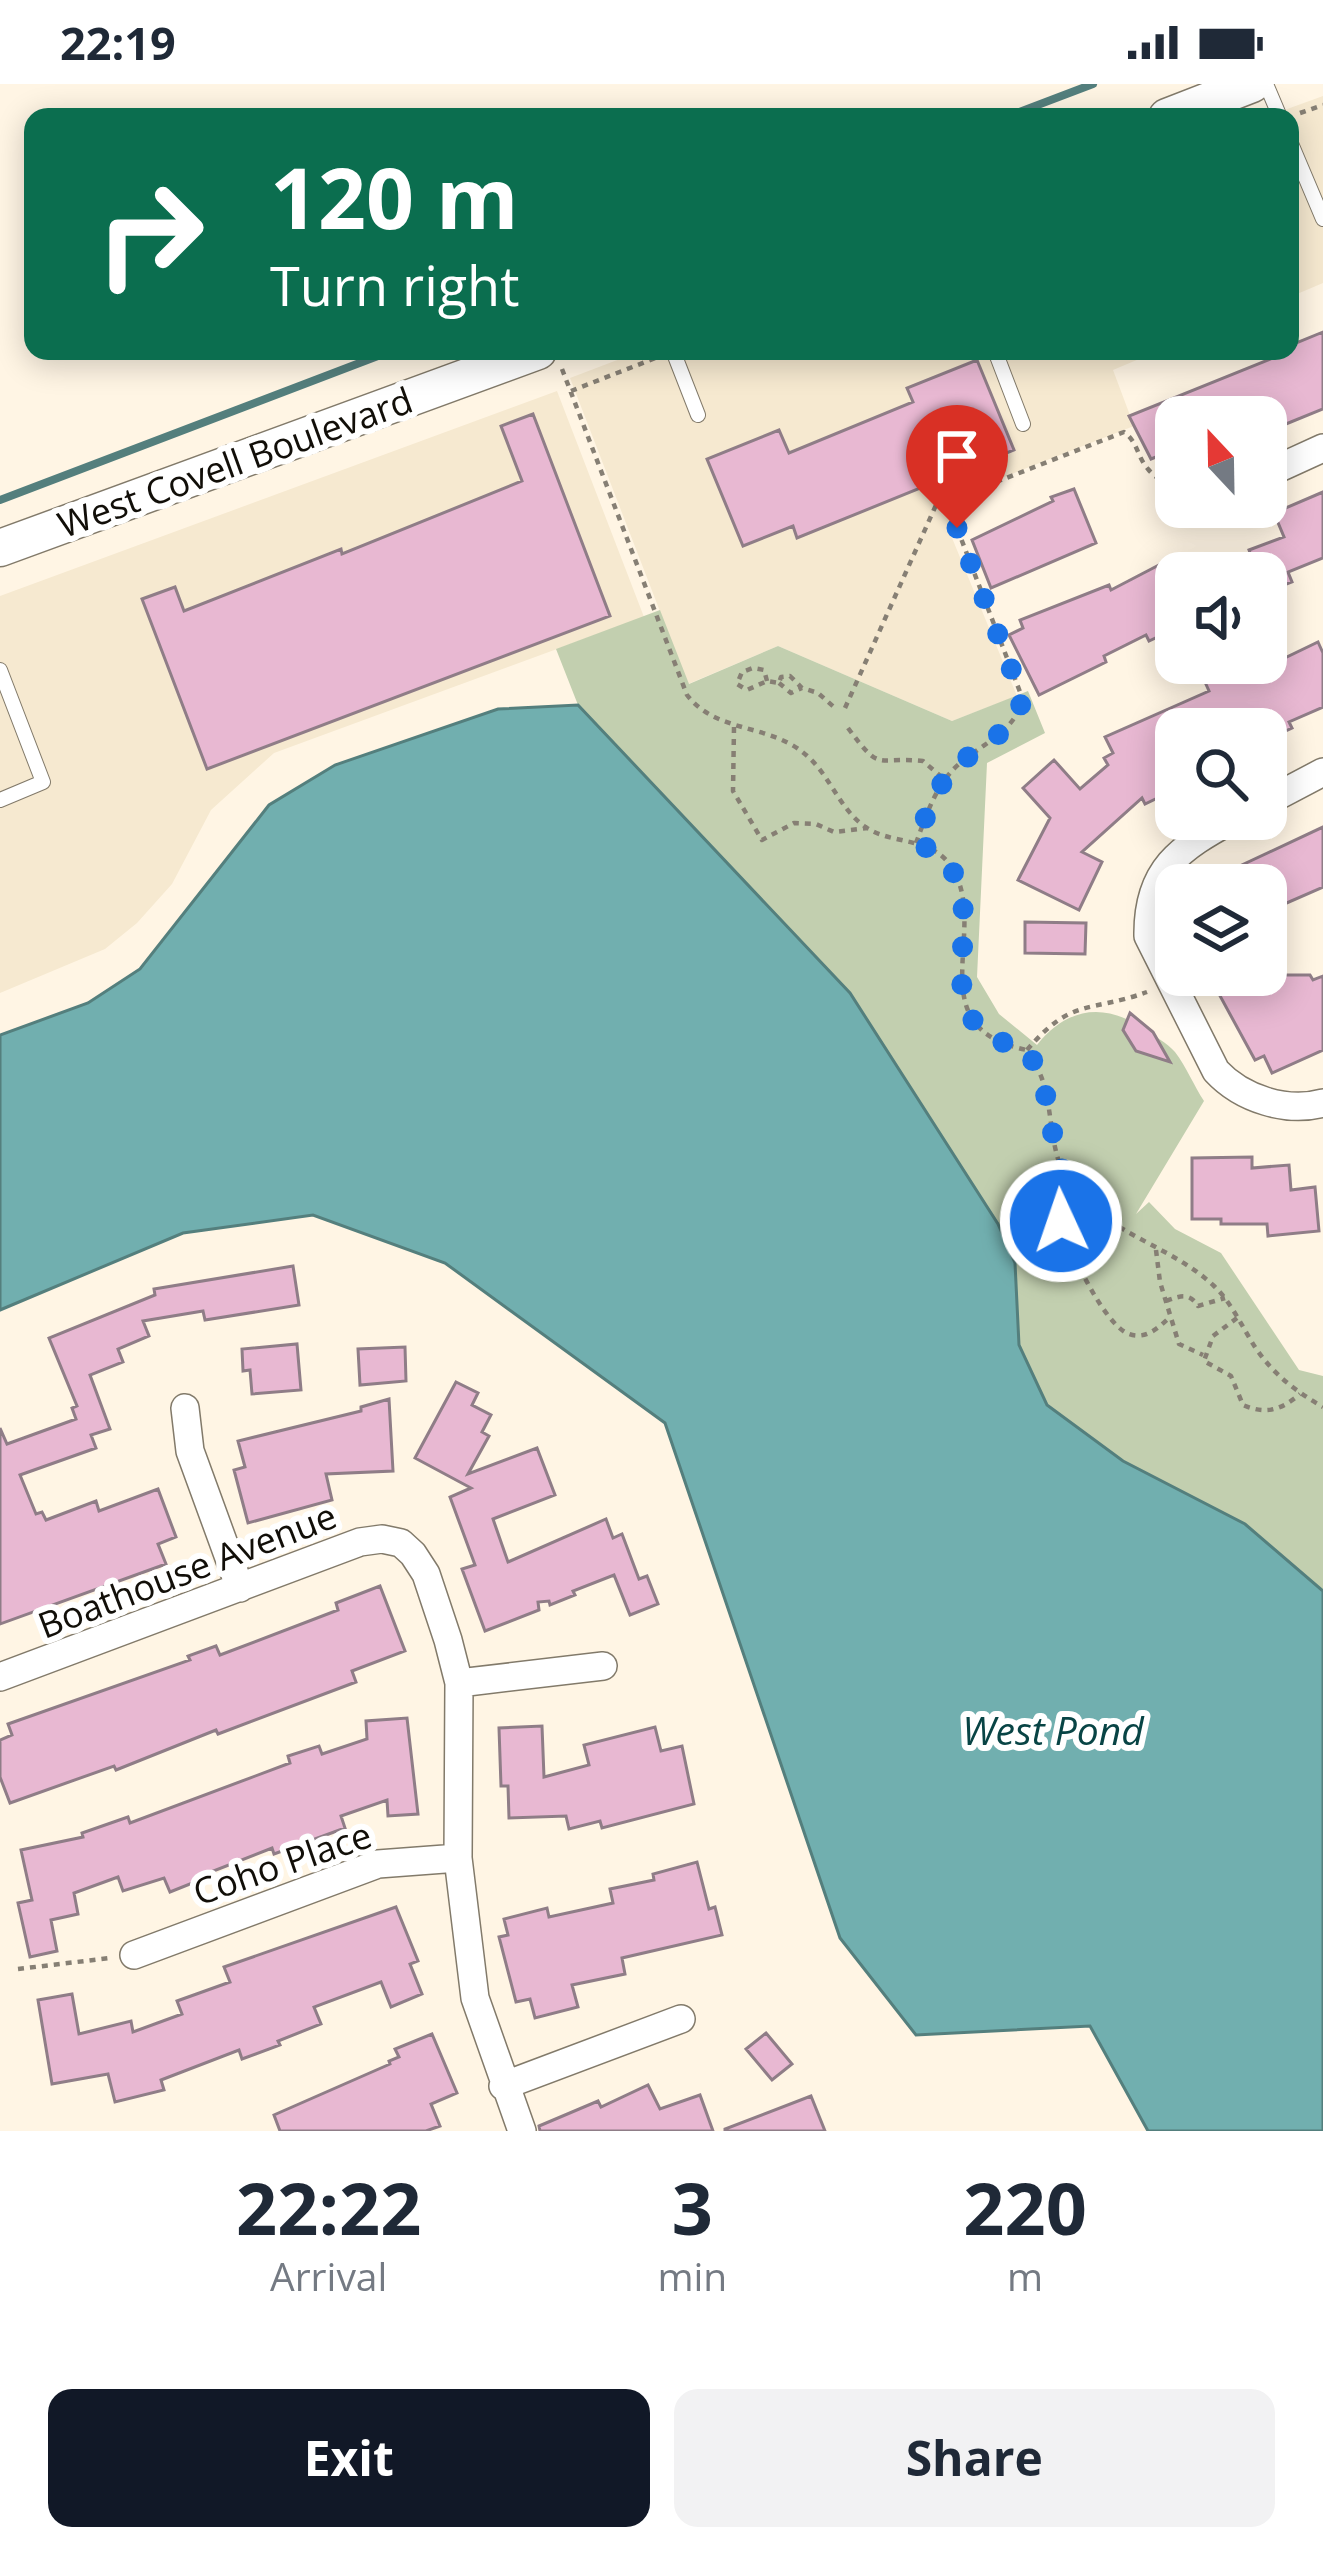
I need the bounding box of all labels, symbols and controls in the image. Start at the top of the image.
text: 22:19 [60,12,176,73]
text: 120 m [270,139,518,254]
icon: right [72,156,228,312]
text: Turn right [270,248,519,322]
street label: West Covell Boulevard [51,375,419,549]
north arrow [1155,396,1287,528]
map controls [1155,396,1287,996]
pin [906,405,1008,528]
icon: arrive [924,423,990,489]
button: sound [1155,552,1287,684]
button: search [1155,708,1287,840]
button: layers [1155,864,1287,996]
position arrow [998,1158,1124,1284]
street label: Boathouse Avenue [31,1491,343,1649]
water label: West Pond [962,1703,1145,1756]
street label: Coho Place [186,1810,378,1916]
text: 22:22 [236,2158,421,2256]
text: 3 [672,2158,713,2256]
text: 220 [963,2158,1087,2256]
text: Arrival [270,2249,387,2302]
text: min [657,2249,727,2302]
text: m [1007,2249,1043,2302]
button: Exit [48,2389,650,2527]
button: Share [674,2389,1275,2527]

